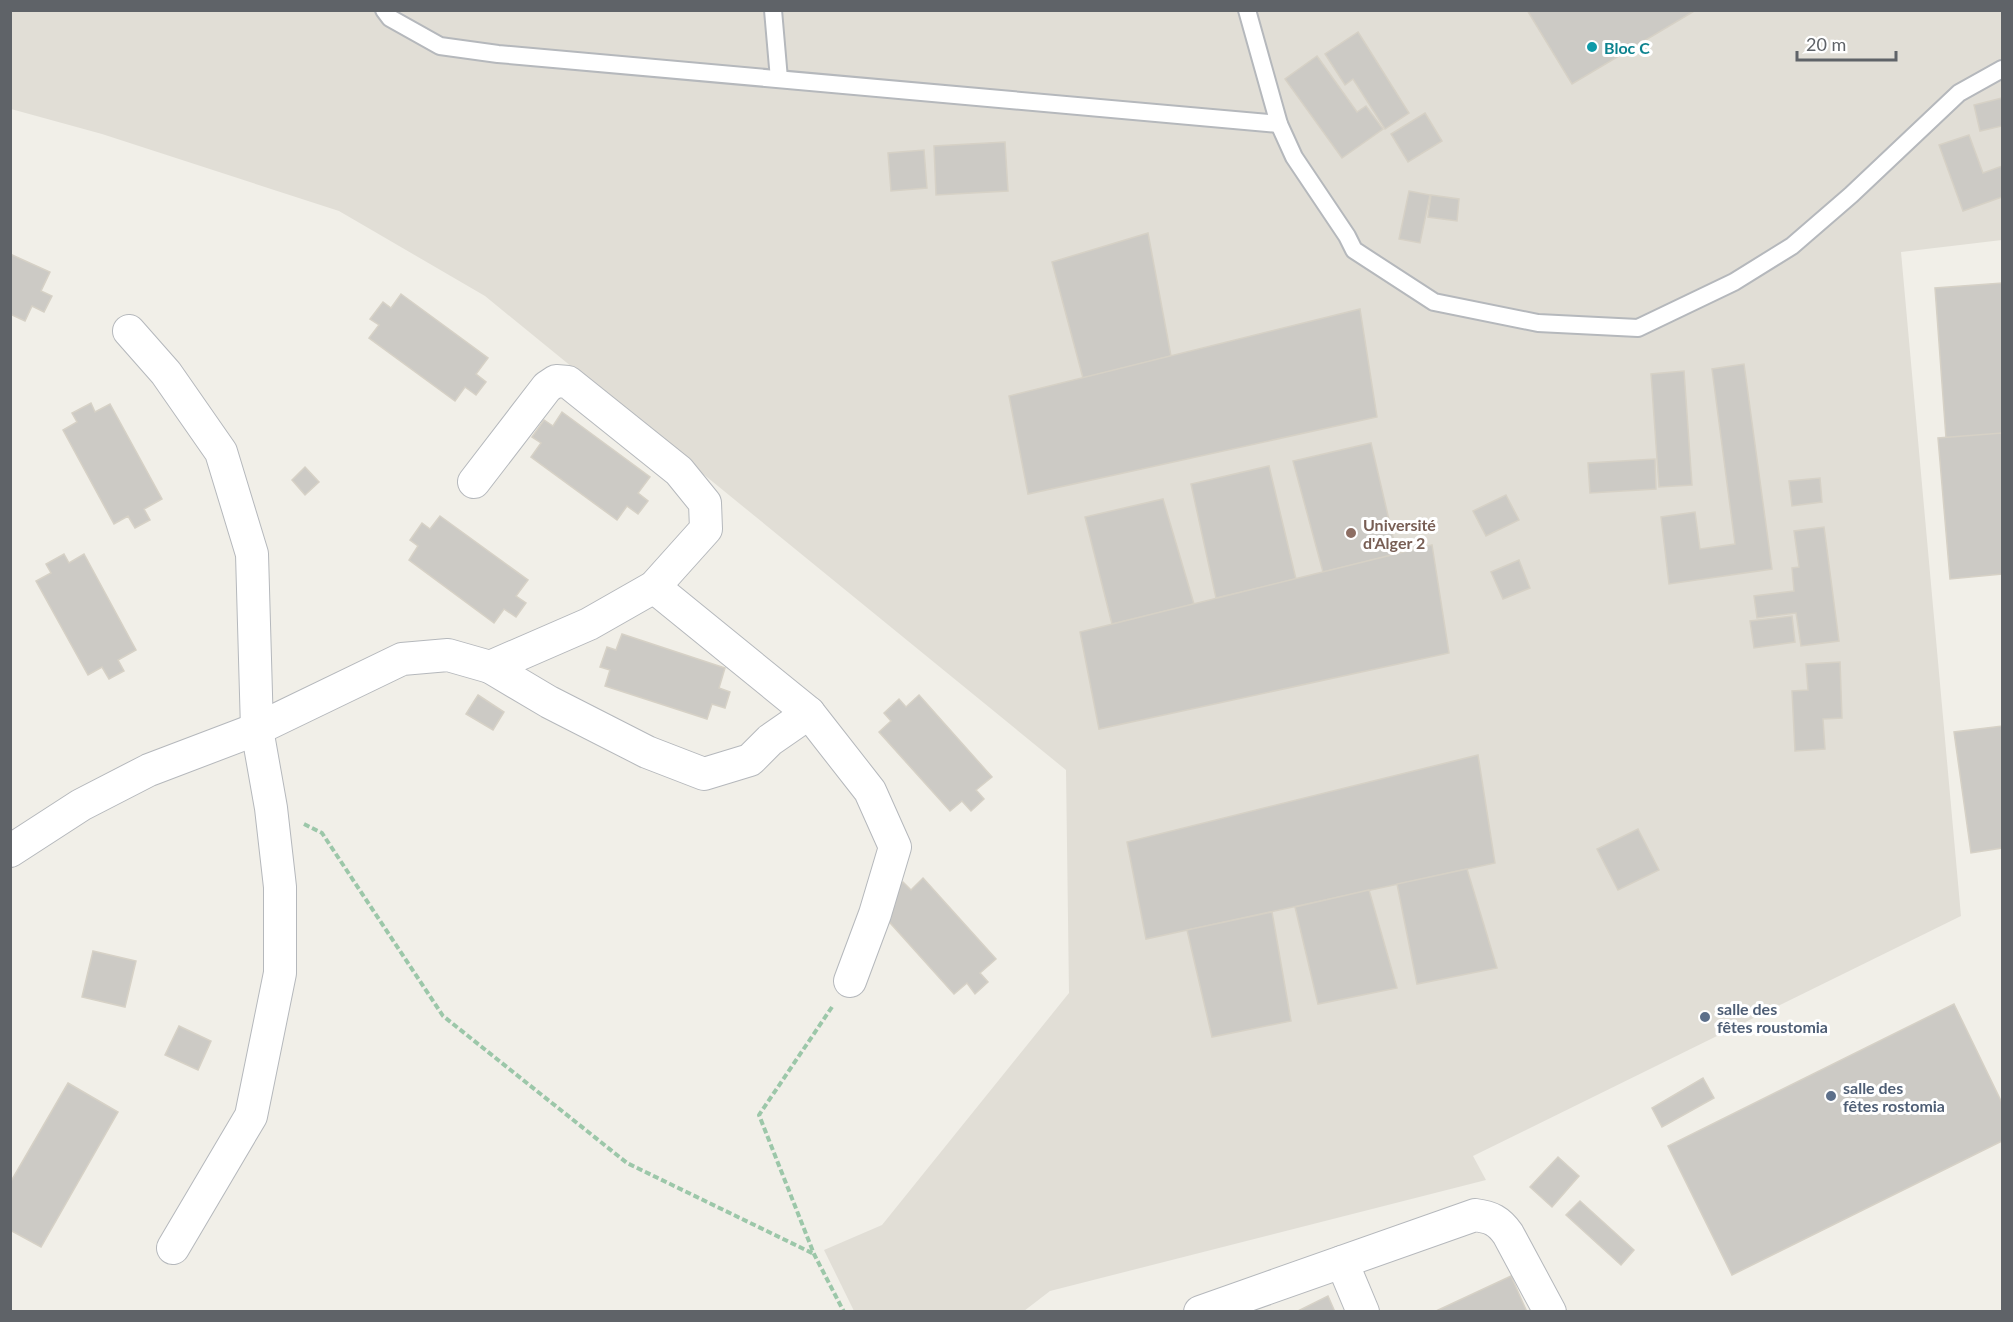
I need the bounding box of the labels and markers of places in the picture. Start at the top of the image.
place label: Bloc C [1604,38,1650,57]
marker: Bloc C [1585,40,1599,54]
place label: Université d'Alger 2 [1363,515,1436,552]
marker: Université d'Alger 2 [1344,526,1358,540]
place label: salle des fêtes roustomia [1717,999,1828,1036]
marker: salle des fêtes roustomia [1698,1010,1712,1024]
place label: salle des fêtes rostomia [1843,1078,1945,1115]
marker: salle des fêtes rostomia [1824,1089,1838,1103]

